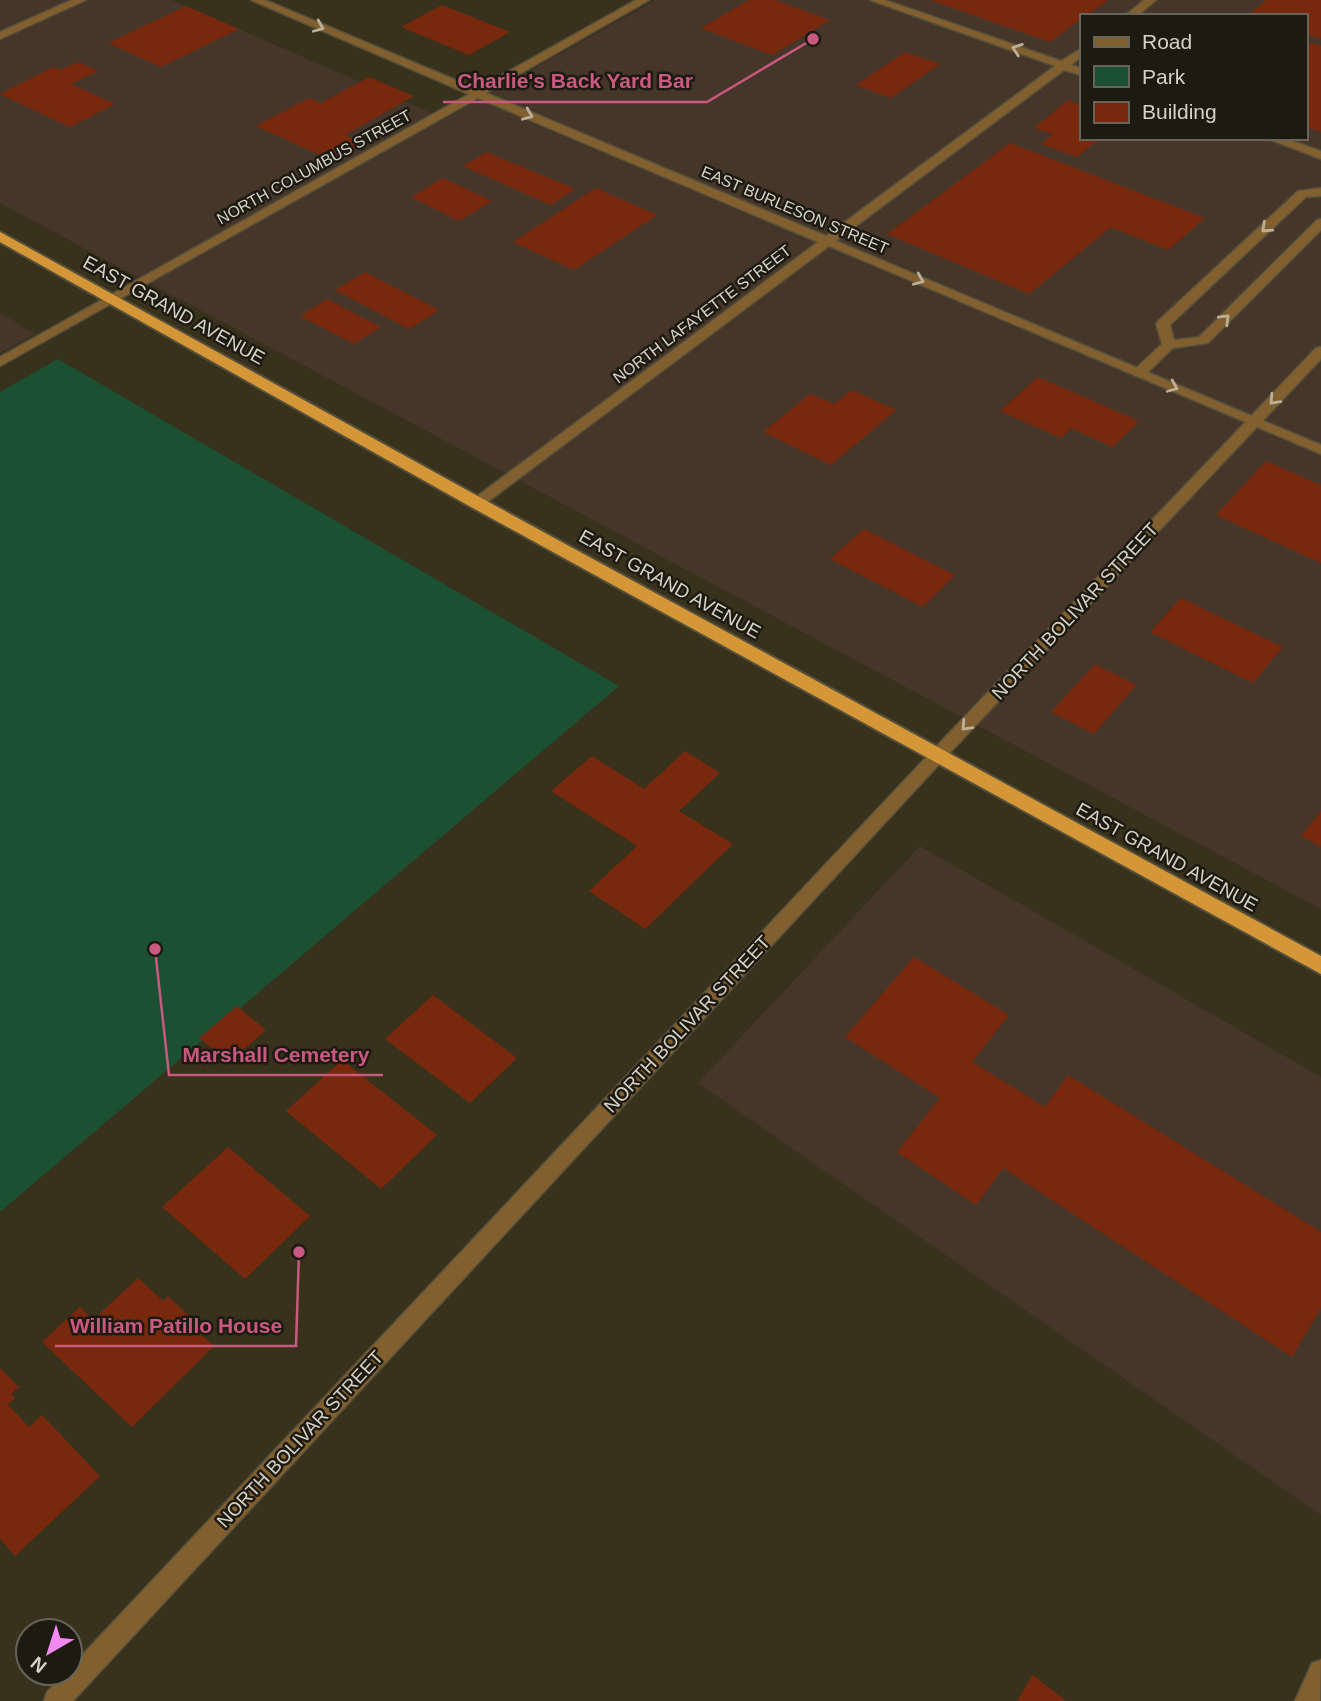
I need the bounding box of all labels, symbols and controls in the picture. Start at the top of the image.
legend [1080,14,1307,140]
one-way arrow [312,18,324,32]
text: Road [1142,30,1192,53]
one-way arrow [1011,43,1023,57]
callout: Charlie's Back Yard Bar [443,60,707,102]
text: Park [1142,65,1186,88]
text: Charlie's Back Yard Bar [457,69,693,92]
text: Building [1142,100,1217,123]
street label: NORTH COLUMBUS STREET [214,106,414,228]
one-way arrow [521,107,534,121]
street label: EAST BURLESON STREET [699,163,891,257]
one-way arrow [1261,220,1274,232]
street label: NORTH LAFAYETTE STREET [610,241,794,386]
street label: EAST GRAND AVENUE [80,251,268,369]
one-way arrow [912,271,924,285]
one-way arrow [1216,314,1229,327]
one-way arrow [1166,379,1178,393]
one-way arrow [1270,392,1282,405]
street label: NORTH BOLIVAR STREET [988,518,1163,704]
street label: EAST GRAND AVENUE [576,525,764,643]
one-way arrow [962,718,975,731]
street label: EAST GRAND AVENUE [1073,798,1261,916]
street label: NORTH BOLIVAR STREET [600,931,775,1117]
callout: Marshall Cemetery [169,1033,383,1075]
text: Marshall Cemetery [183,1043,370,1066]
callout: William Patillo House [55,1304,296,1346]
text: William Patillo House [70,1314,282,1337]
street label: NORTH BOLIVAR STREET [213,1346,388,1532]
north arrow [14,1617,84,1687]
text: N [27,1652,51,1677]

